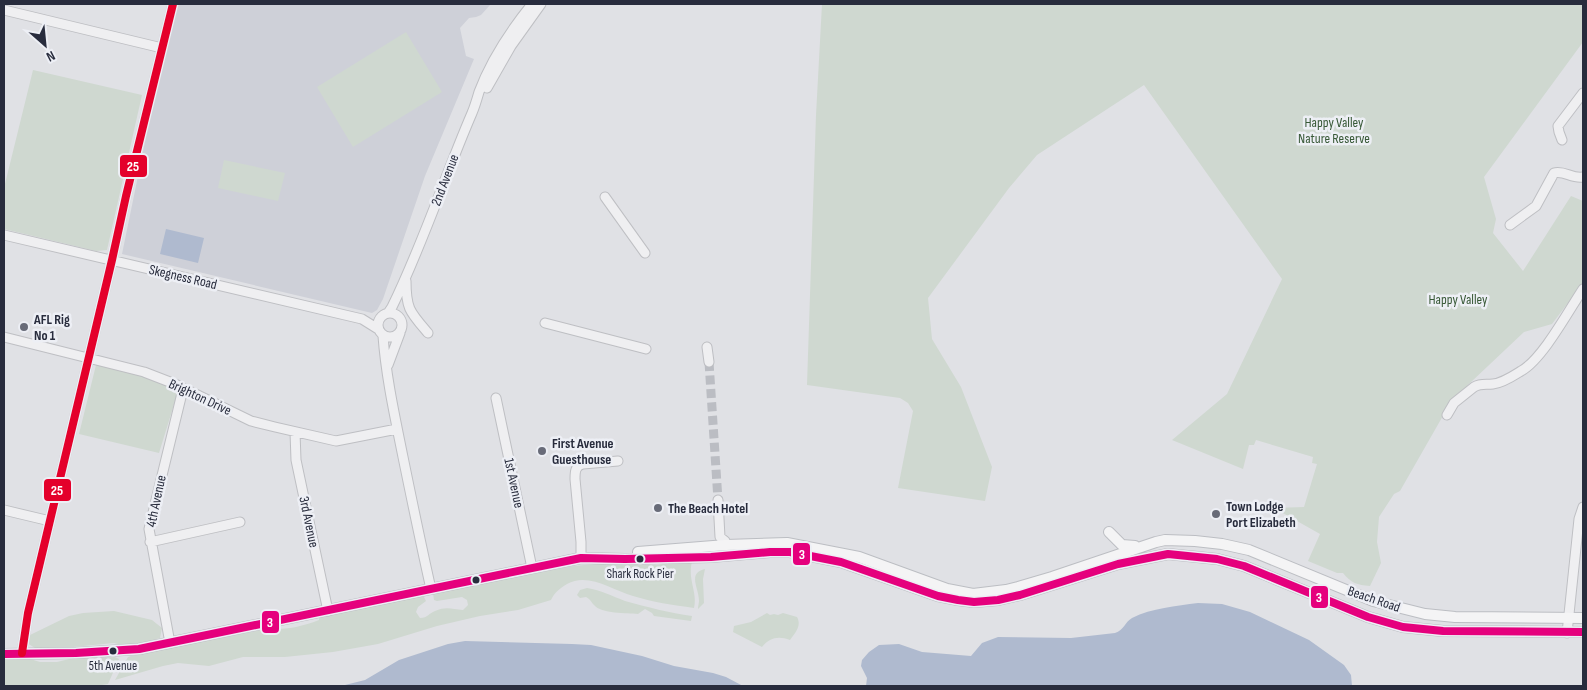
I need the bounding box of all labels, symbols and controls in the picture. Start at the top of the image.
north arrow [20,20,70,70]
text: N [43,47,58,65]
park label: Happy Valley Nature Reserve [1298,114,1370,147]
street label: 2nd Avenue [427,152,463,208]
line badge: 25 [119,154,148,178]
text: 25 [127,158,139,175]
street label: Skegness Road [147,261,219,293]
park label: Happy Valley [1428,291,1488,308]
place label: AFL Rig No 1 [33,311,70,344]
marker: AFL Rig No 1 [18,321,30,333]
street label: Brighton Drive [166,375,234,419]
place label: First Avenue Guesthouse [552,435,614,468]
marker: First Avenue Guesthouse [536,445,548,457]
street label: 1st Avenue [500,456,528,510]
street label: 4th Avenue [142,474,170,528]
line badge: 25 [43,478,72,502]
text: 25 [51,482,63,499]
street label: 3rd Avenue [295,495,323,549]
place label: Town Lodge Port Elizabeth [1226,498,1296,531]
place label: The Beach Hotel [668,500,748,517]
marker: The Beach Hotel [652,502,664,514]
marker: Town Lodge Port Elizabeth [1210,508,1222,520]
line badge: 3 [792,542,811,566]
text: 3 [799,546,805,563]
marker: Shark Rock Pier [635,554,645,564]
place label: Shark Rock Pier [606,566,674,582]
unlabelled marker [471,575,481,585]
street label: Beach Road [1346,582,1403,616]
line badge: 3 [1310,585,1329,609]
text: 3 [1316,589,1322,606]
line badge: 3 [261,610,280,634]
text: 3 [267,614,273,631]
marker: 5th Avenue [108,646,118,656]
place label: 5th Avenue [89,658,137,674]

